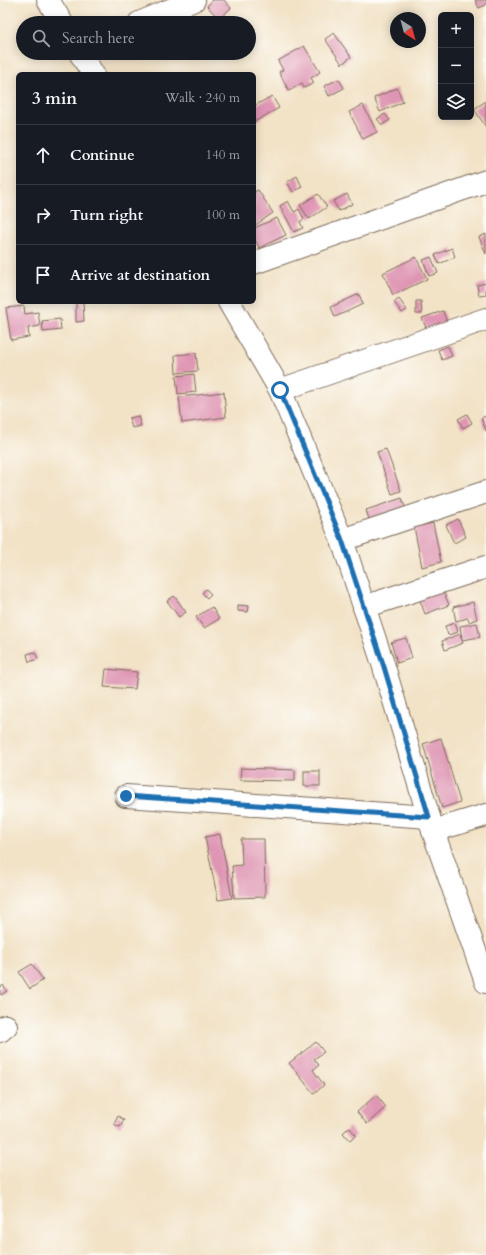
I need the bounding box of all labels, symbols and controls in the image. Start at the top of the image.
north arrow [390,12,426,48]
map controls [438,12,474,120]
button: + [438,12,474,48]
search box [16,16,256,60]
icon: search [30,27,52,49]
text: Search here [62,28,135,48]
button: − [438,48,474,84]
button: layers [438,84,474,120]
text: 3 min [32,87,77,110]
text: Walk · 240 m [165,89,240,107]
icon: ahead [32,144,54,166]
text: Continue [70,145,135,165]
text: 140 m [206,146,240,164]
icon: right [32,204,54,226]
text: Turn right [70,205,143,225]
text: 100 m [206,206,240,224]
icon: arrive [32,264,54,286]
text: Arrive at destination [70,265,210,285]
route start [271,381,289,399]
route end [117,787,135,805]

